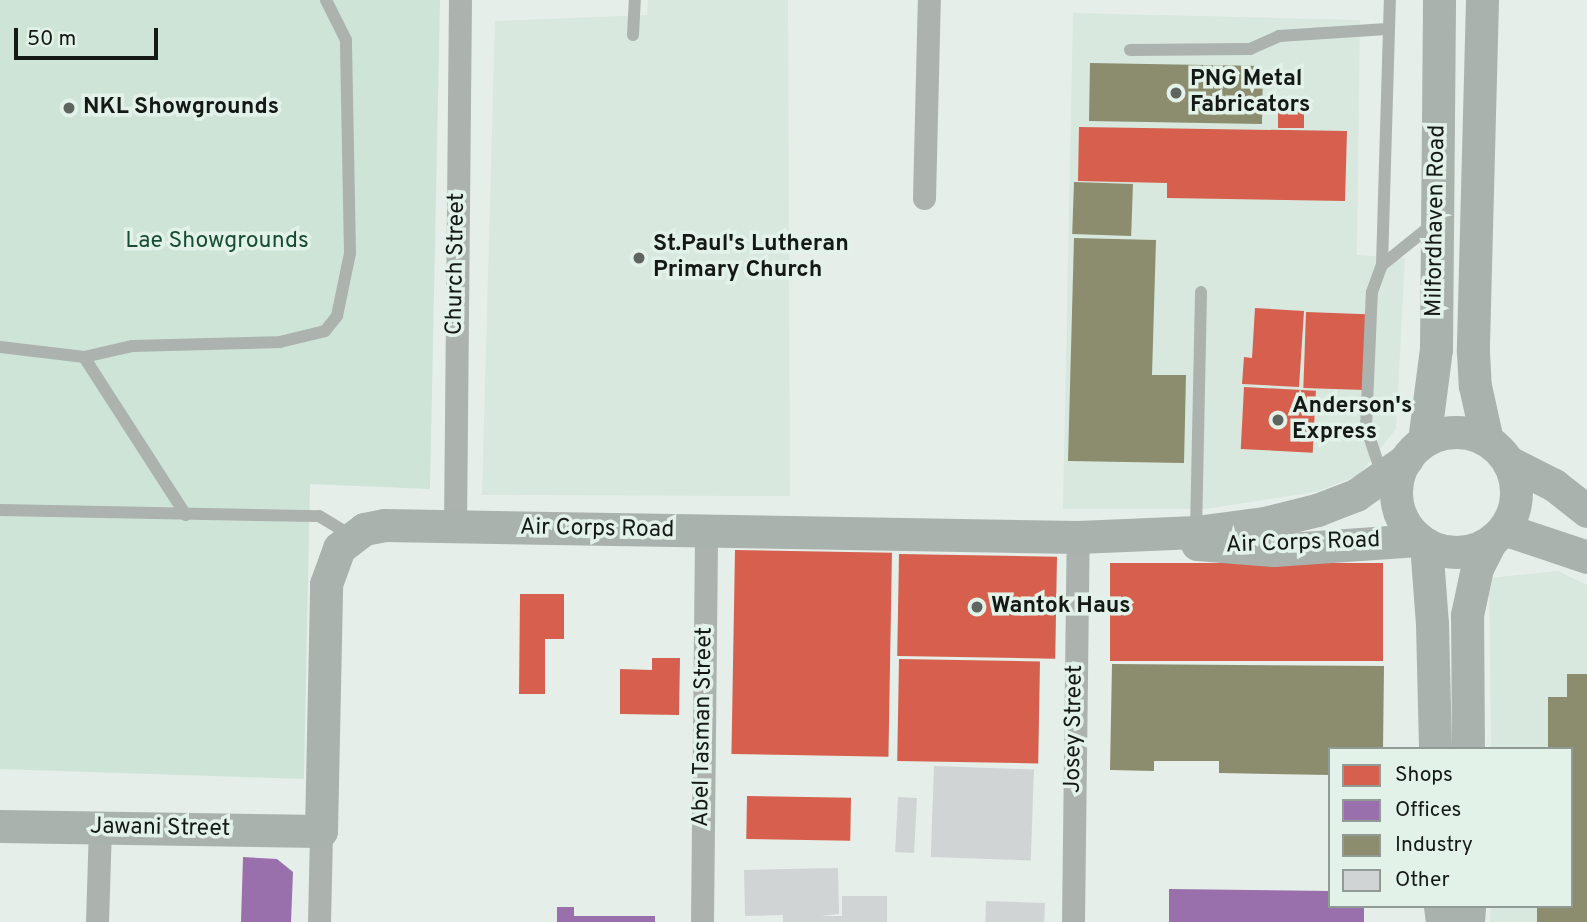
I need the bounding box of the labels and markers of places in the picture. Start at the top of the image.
place label: PNG Metal Fabricators [1190,66,1310,120]
marker: PNG Metal Fabricators [1168,85,1184,101]
place label: NKL Showgrounds [83,94,280,122]
marker: NKL Showgrounds [61,100,77,116]
place label: St.Paul's Lutheran Primary Church [653,231,849,285]
marker: St.Paul's Lutheran Primary Church [631,250,647,266]
place label: Anderson's Express [1292,393,1412,447]
marker: Anderson's Express [1270,412,1286,428]
place label: Wantok Haus [991,593,1131,621]
marker: Wantok Haus [969,599,985,615]

